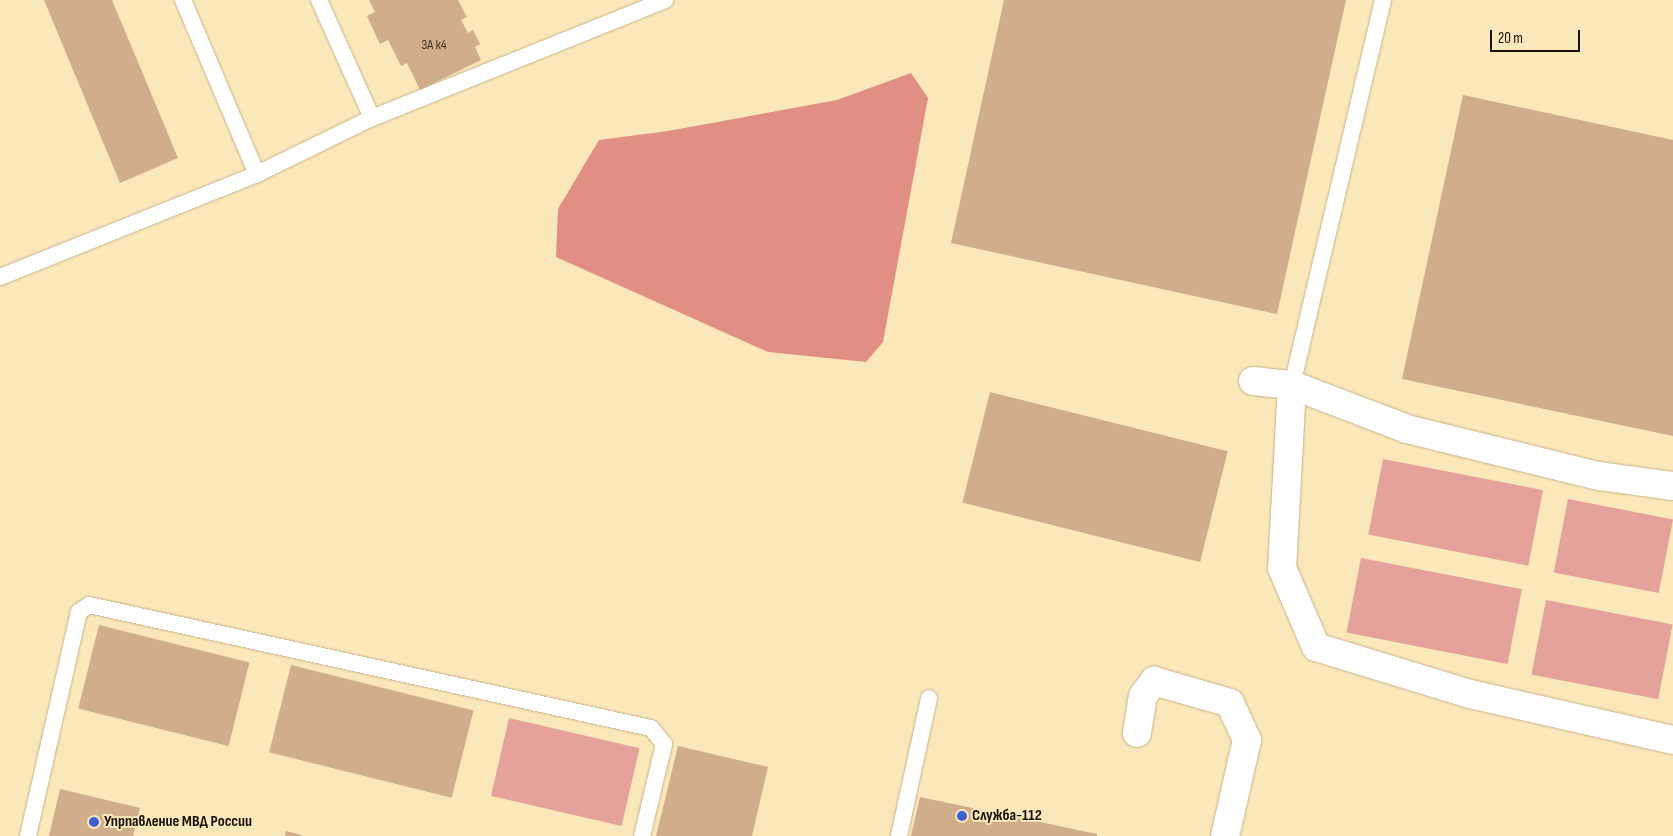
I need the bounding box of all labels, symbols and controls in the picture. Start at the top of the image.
scale bar [1493,20,1583,52]
text: 20 m [1498,29,1523,48]
house number: 3А к4 [421,37,447,53]
place label: Служба-112 [972,806,1042,826]
marker: Служба-112 [956,810,968,822]
place label: Упрпавление МВД России [104,812,252,832]
marker: Упрпавление МВД России [88,816,100,828]

